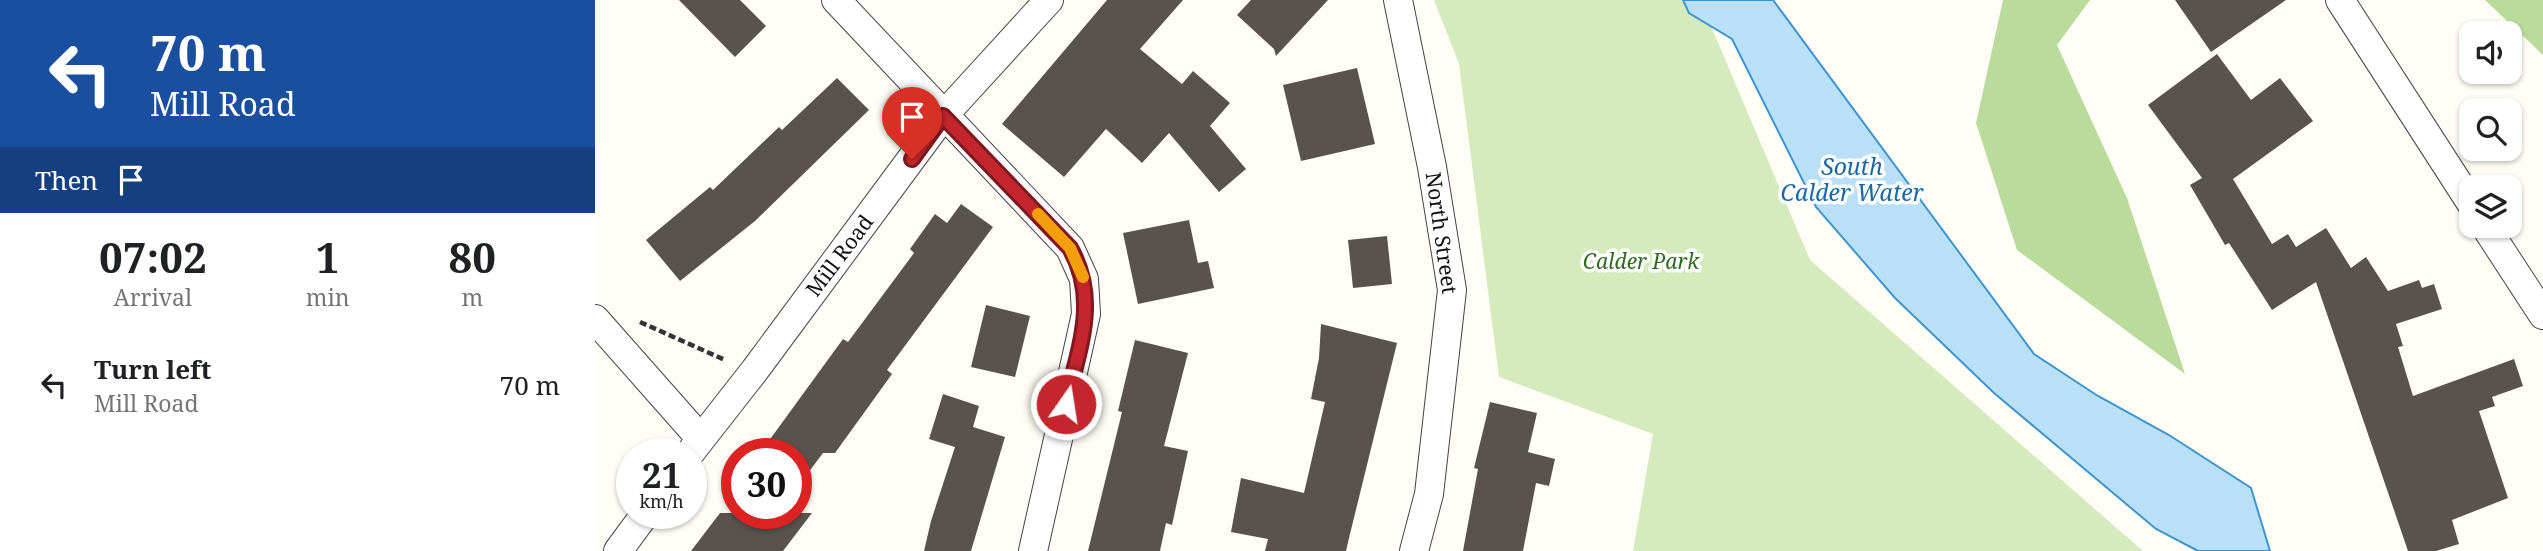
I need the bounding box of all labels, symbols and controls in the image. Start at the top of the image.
text: 70 m [150,19,266,85]
map controls [2459,21,2522,238]
button: sound [2459,21,2522,84]
icon: left [35,28,126,119]
text: Mill Road [150,82,296,125]
pin [882,87,942,159]
icon: arrive [893,98,931,136]
button: search [2459,98,2522,161]
water label: South Calder Water [1781,150,1924,208]
icon: arrive [112,161,150,199]
text: Then [35,162,98,198]
street label: North Street [1420,170,1464,296]
button: layers [2459,175,2522,238]
street label: Mill Road [799,209,879,302]
text: 07:02 [99,228,207,285]
text: 1 [316,228,339,285]
text: 80 [449,228,496,285]
park label: Calder Park [1583,247,1700,275]
text: Arrival [114,281,192,313]
text: min [306,281,350,313]
text: m [461,281,483,313]
text: Turn left [94,351,211,387]
icon: left [35,366,73,404]
text: 70 m [500,367,560,403]
position arrow [1029,367,1103,441]
text: Mill Road [94,387,199,419]
speed limit sign: 30 [721,438,812,529]
text: 21 [642,451,681,498]
text: km/h [639,489,684,513]

